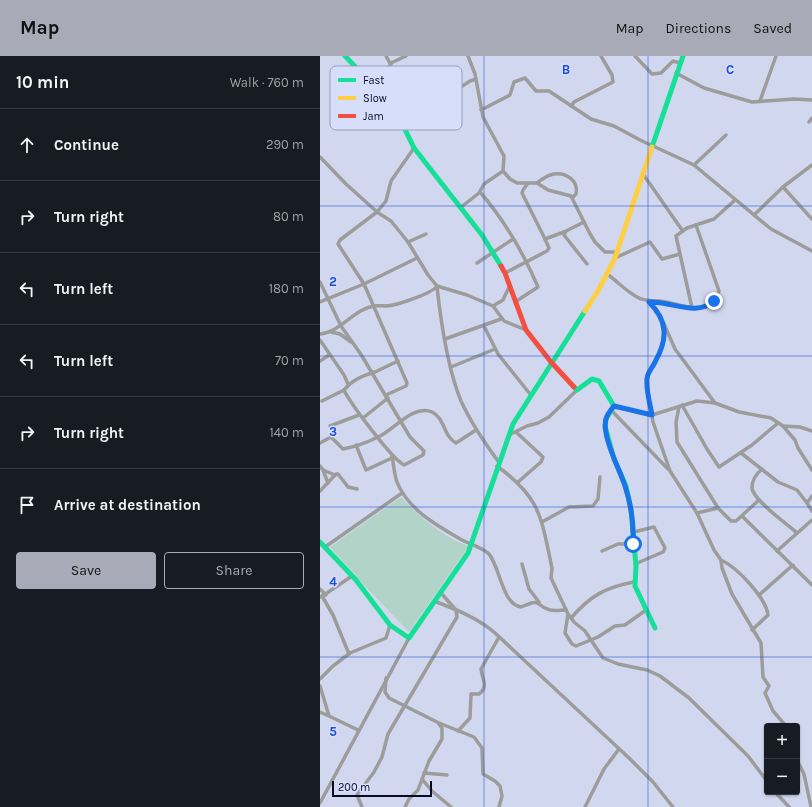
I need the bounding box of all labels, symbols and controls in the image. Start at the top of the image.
text: Map [20,17,59,39]
text: Map [616,20,644,37]
text: Directions [666,20,731,37]
text: Saved [753,20,792,37]
text: B [562,62,570,77]
text: C [726,62,734,77]
legend [330,66,462,130]
text: 10 min [16,72,69,92]
text: Fast [363,74,384,87]
text: Walk · 760 m [230,75,304,90]
text: Slow [363,92,387,105]
text: Jam [363,110,384,123]
icon: ahead [16,134,38,156]
text: Continue [54,136,119,154]
text: 290 m [266,137,304,152]
icon: right [16,206,38,228]
text: Turn right [54,208,124,226]
text: 80 m [273,209,304,224]
text: 2 [329,274,337,289]
icon: left [16,278,38,300]
text: Turn left [54,280,113,298]
text: 180 m [269,281,304,296]
route end [705,292,723,310]
icon: left [16,350,38,372]
text: Turn left [54,352,113,370]
text: 70 m [275,353,304,368]
icon: right [16,422,38,444]
text: Turn right [54,424,124,442]
text: 3 [329,424,337,439]
text: 140 m [269,425,304,440]
icon: arrive [16,494,38,516]
text: Arrive at destination [54,496,201,514]
route start [624,535,642,553]
button: Save [16,552,156,589]
button: Share [164,552,304,589]
text: 4 [329,574,337,589]
map controls [764,723,800,795]
button: + [764,723,800,759]
text: 5 [329,724,337,739]
button: − [764,759,800,795]
scale bar [332,779,432,798]
text: 200 m [338,781,370,794]

